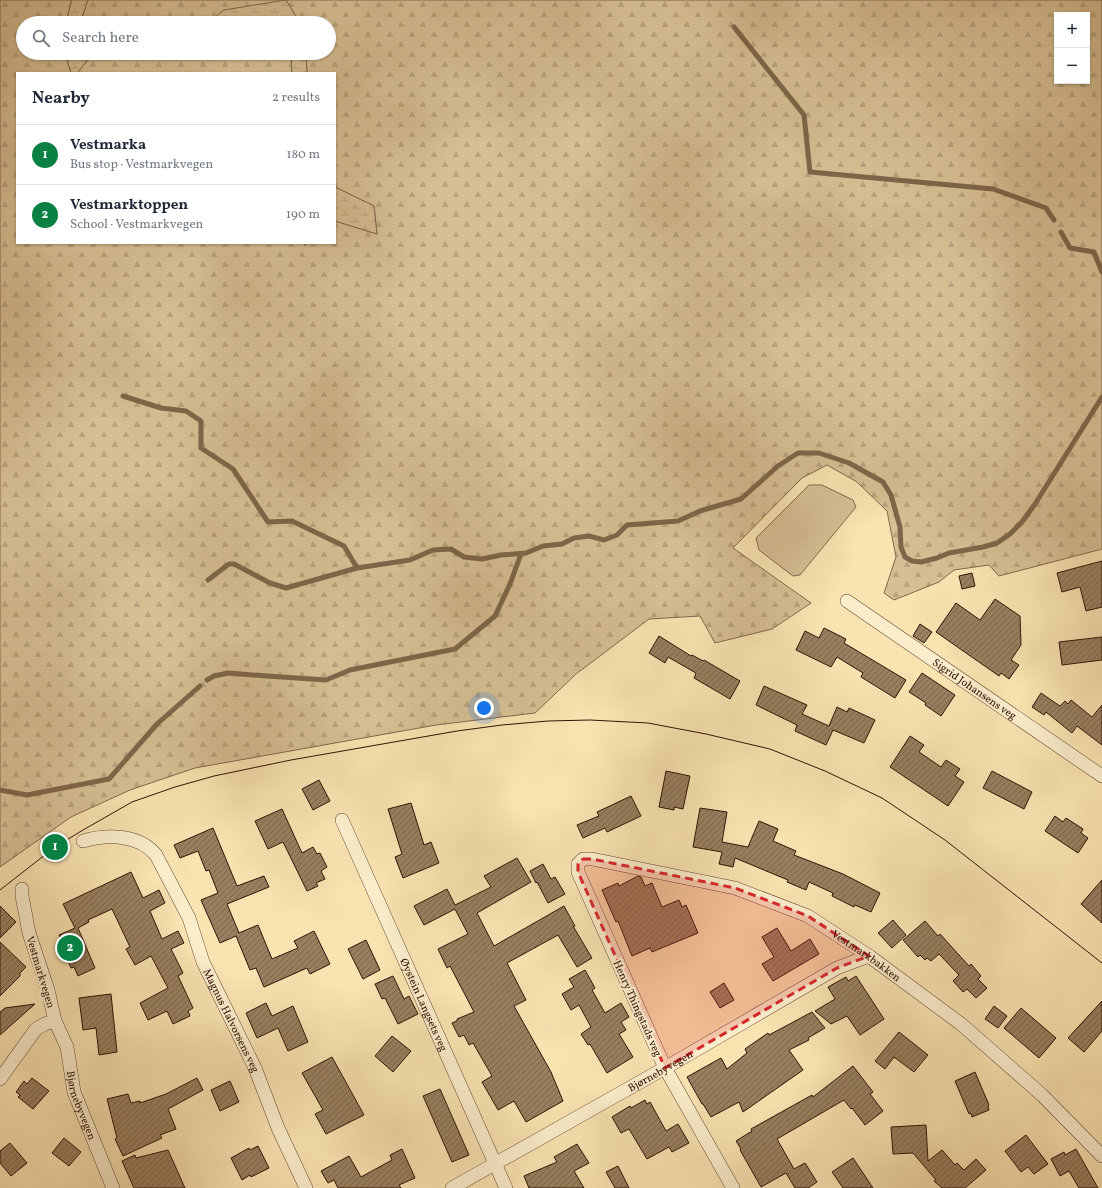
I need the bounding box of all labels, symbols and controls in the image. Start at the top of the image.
map controls [1054,12,1090,84]
button: + [1054,12,1090,48]
search box [16,16,336,60]
icon: search [30,27,52,49]
text: Search here [62,28,139,49]
button: − [1054,48,1090,84]
text: Nearby [32,87,90,110]
text: 2 results [272,89,320,107]
text: Vestmarka [70,135,146,156]
text: 1 [42,146,48,164]
text: 180 m [286,146,320,164]
text: Bus stop · Vestmarkvegen [70,156,213,174]
text: Vestmarktoppen [70,195,188,216]
text: 2 [42,206,48,224]
text: 190 m [286,206,320,224]
text: School · Vestmarkvegen [70,216,203,234]
street label: Sigrid Johansens veg [929,656,1019,724]
your location [474,698,494,718]
pin: 1 [42,832,68,862]
street label: Vestmarkbakken [828,927,904,986]
pin: 2 [57,933,83,963]
street label: Vestmarkvegen [22,935,58,1011]
street label: Øystein Langsets veg [396,956,450,1054]
street label: Henry Thingstads veg [609,958,665,1059]
street label: Magnus Halvorsens veg [199,967,262,1075]
street label: Bjørnebyvegen [626,1047,696,1096]
street label: Bjørnebyvegen [62,1070,99,1143]

